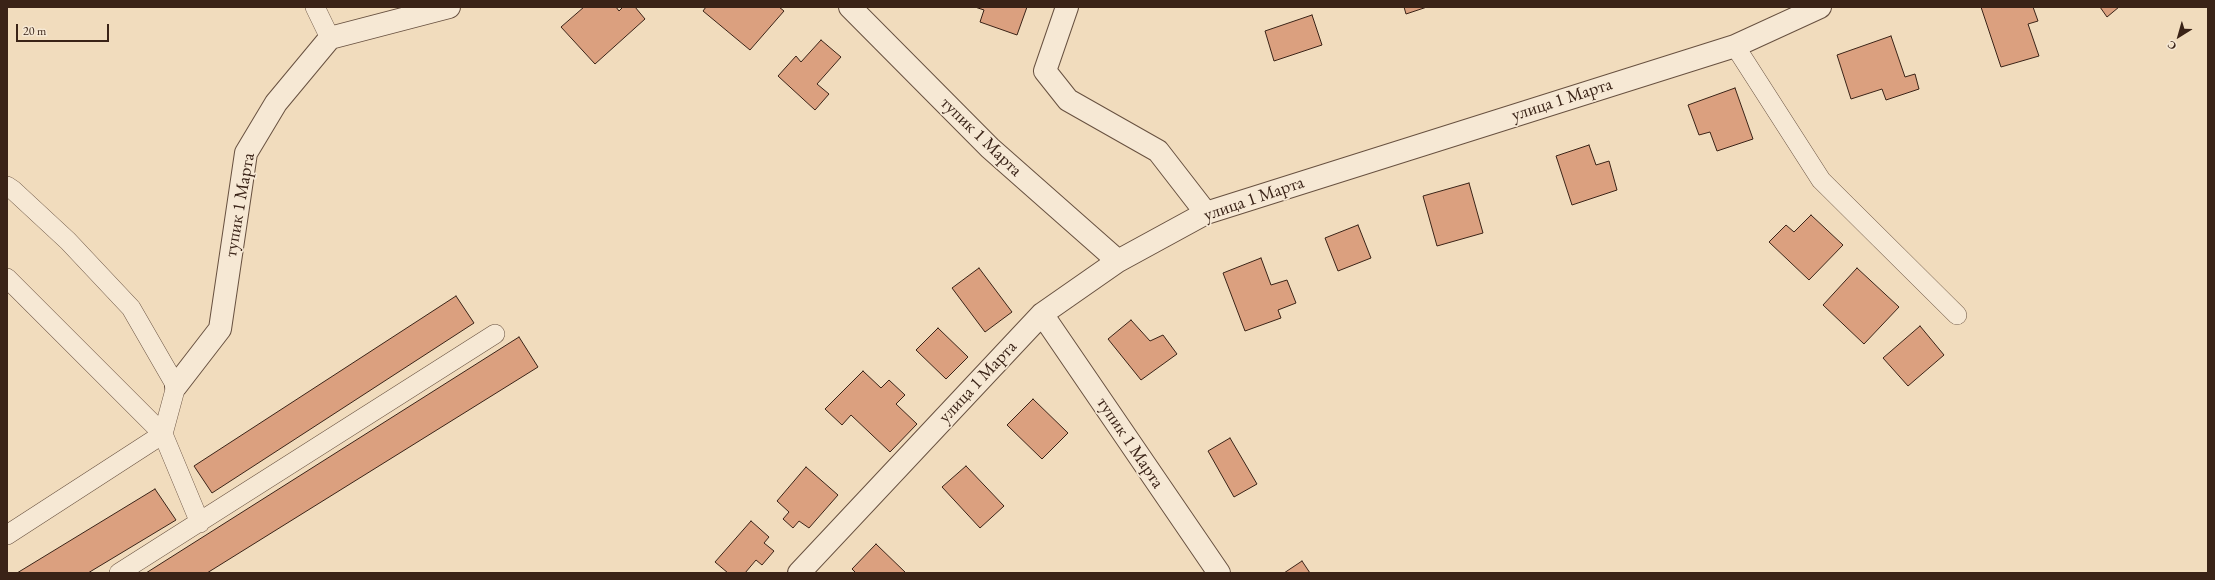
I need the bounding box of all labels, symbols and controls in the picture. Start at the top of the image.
scale bar [18,16,111,42]
north arrow [2159,16,2199,56]
text: 20 m [23,23,46,39]
text: С [2164,38,2179,54]
street label: улица 1 Марта [1509,74,1615,126]
street label: тупик 1 Марта [936,93,1026,181]
street label: тупик 1 Марта [220,151,260,259]
street label: улица 1 Марта [1201,172,1307,226]
street label: улица 1 Марта [934,336,1022,428]
street label: тупик 1 Марта [1092,393,1168,493]

